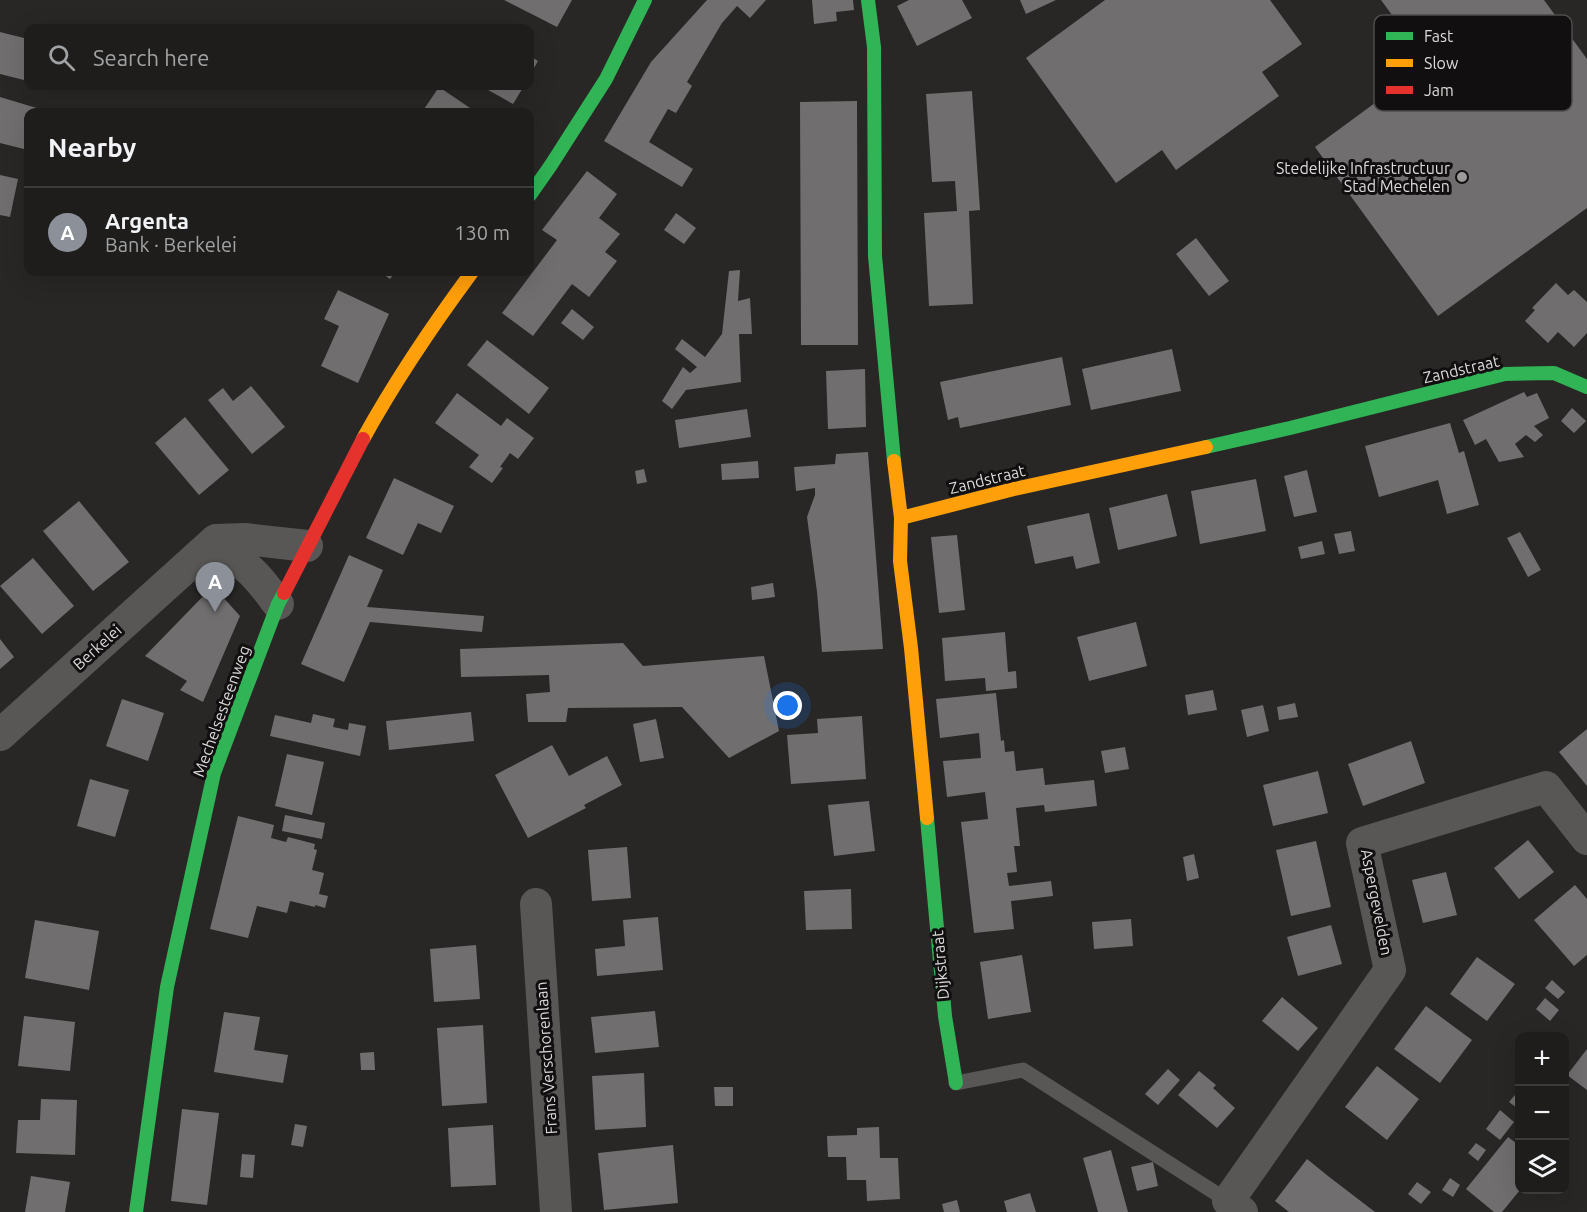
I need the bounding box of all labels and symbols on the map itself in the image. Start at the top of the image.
legend [1374,15,1572,111]
text: Fast [1424,27,1454,45]
text: Slow [1424,54,1459,72]
text: Jam [1424,81,1454,99]
place label: Stedelijke Infrastructuur Stad Mechelen [1276,159,1450,195]
marker: Stedelijke Infrastructuur Stad Mechelen [1455,170,1469,184]
street label: Zandstraat [1421,351,1502,387]
street label: Zandstraat [947,461,1028,497]
pin: A [196,562,234,612]
street label: Berkelei [69,621,125,673]
street label: Mechelsesteenweg [189,643,253,779]
your location [773,691,802,720]
street label: Aspergevelden [1358,847,1396,957]
street label: Dijkstraat [928,929,952,1000]
street label: Frans Verschorenlaan [532,981,560,1135]

